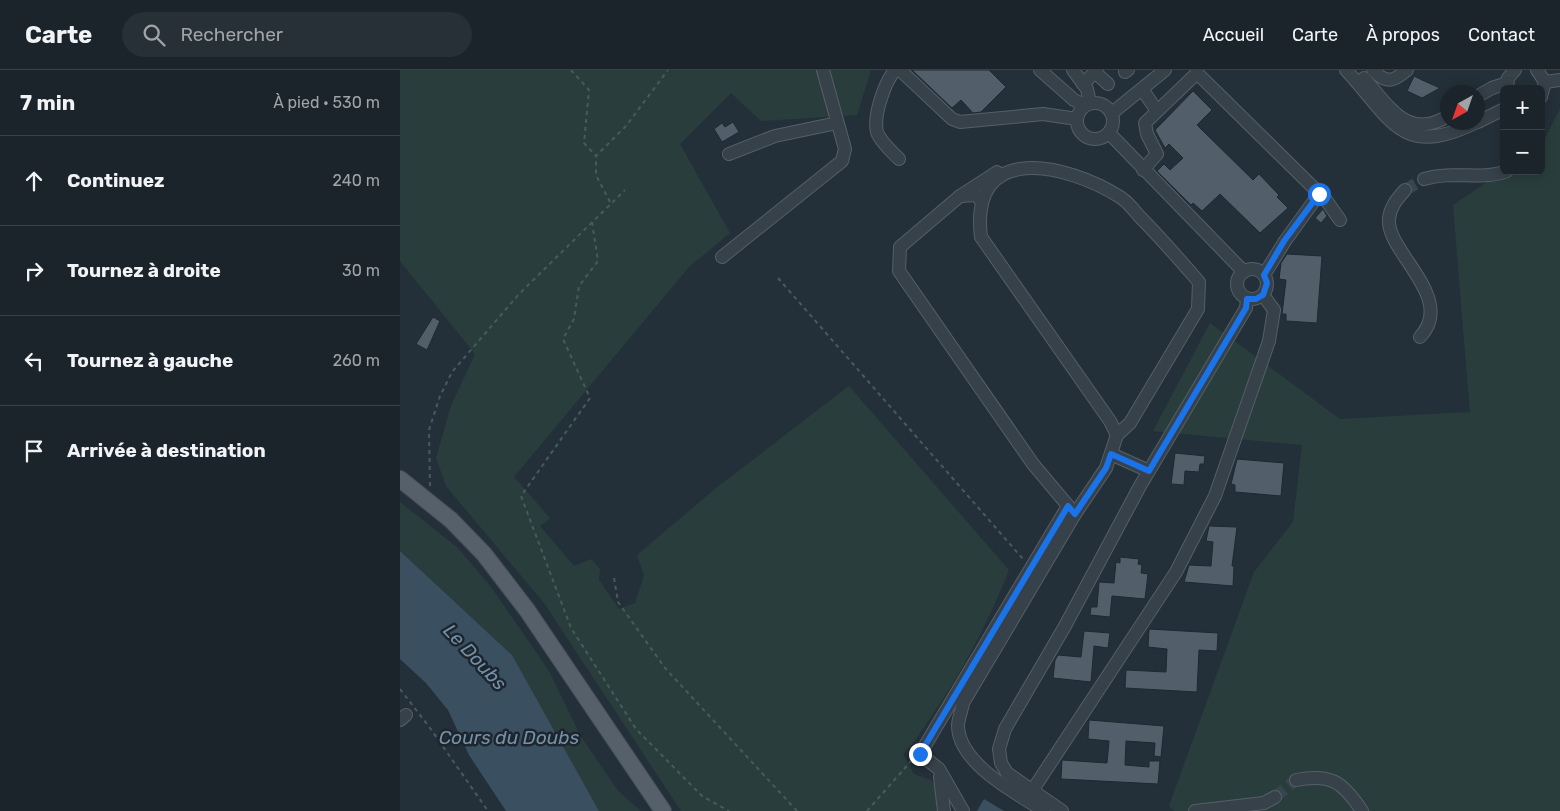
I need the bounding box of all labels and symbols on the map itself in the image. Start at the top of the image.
north arrow [1440,85,1485,130]
route start [1308,183,1331,206]
water label: Le Doubs [439,619,512,695]
water label: Cours du Doubs [439,726,580,749]
route end [909,743,932,766]

